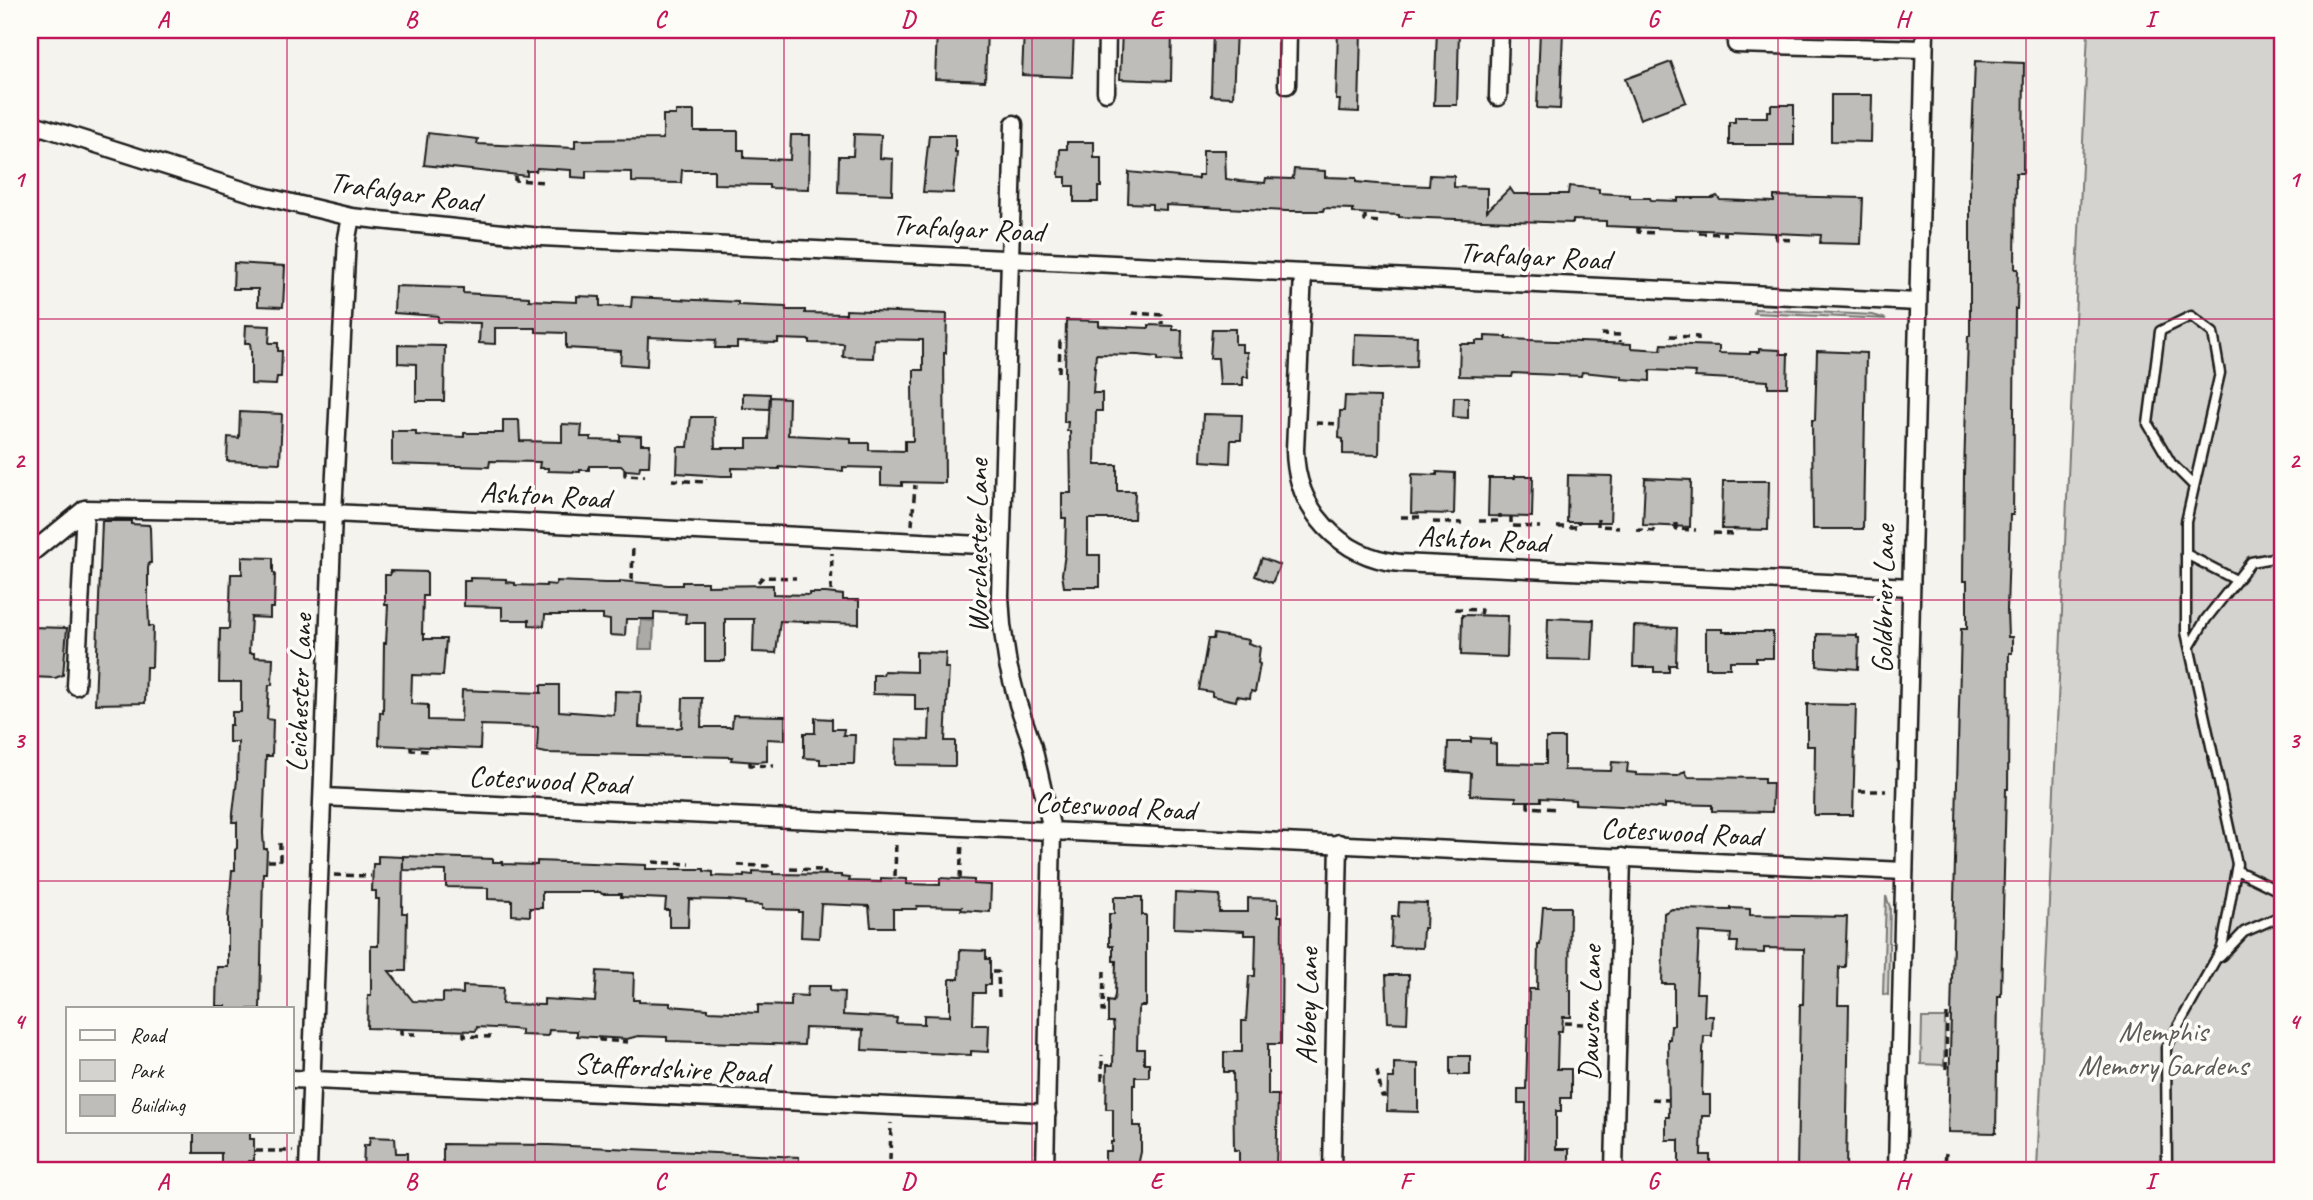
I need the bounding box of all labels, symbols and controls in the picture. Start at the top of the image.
text: A [157,5,171,34]
text: B [405,5,419,34]
text: C [655,5,669,34]
text: D [901,5,917,34]
text: E [1150,5,1166,34]
text: F [1400,5,1416,34]
text: G [1647,5,1662,34]
text: H [1895,5,1913,34]
text: I [2145,5,2160,34]
street label: Trafalgar Road [327,163,487,222]
text: 1 [14,165,27,194]
text: 1 [2289,165,2302,194]
street label: Trafalgar Road [891,205,1049,251]
street label: Trafalgar Road [1458,233,1616,279]
text: 2 [14,446,27,475]
text: 2 [2289,446,2302,475]
street label: Worchester Lane [958,457,996,633]
street label: Ashton Road [479,473,615,518]
street label: Ashton Road [1417,517,1553,562]
street label: Goldbrier Lane [1863,522,1903,674]
street label: Leichester Lane [277,611,321,773]
text: 3 [14,726,27,755]
text: 3 [2289,726,2302,755]
street label: Coteswood Road [468,757,635,803]
street label: Coteswood Road [1034,783,1201,829]
street label: Coteswood Road [1600,809,1767,855]
street label: Dawson Lane [1570,943,1610,1081]
street label: Abbey Lane [1287,945,1327,1065]
text: 4 [14,1007,27,1036]
legend [66,1007,294,1134]
text: 4 [2289,1007,2302,1036]
park label: Memphis Memory Gardens [2078,1012,2251,1084]
text: Road [130,1022,169,1048]
street label: Staffordshire Road [573,1044,773,1092]
text: Park [130,1058,165,1084]
text: Building [130,1092,187,1118]
text: A [157,1167,171,1196]
text: B [405,1167,419,1196]
text: C [655,1167,669,1196]
text: D [901,1167,917,1196]
text: E [1150,1167,1166,1196]
text: F [1400,1167,1416,1196]
text: G [1647,1167,1662,1196]
text: H [1895,1167,1913,1196]
text: I [2145,1167,2160,1196]

